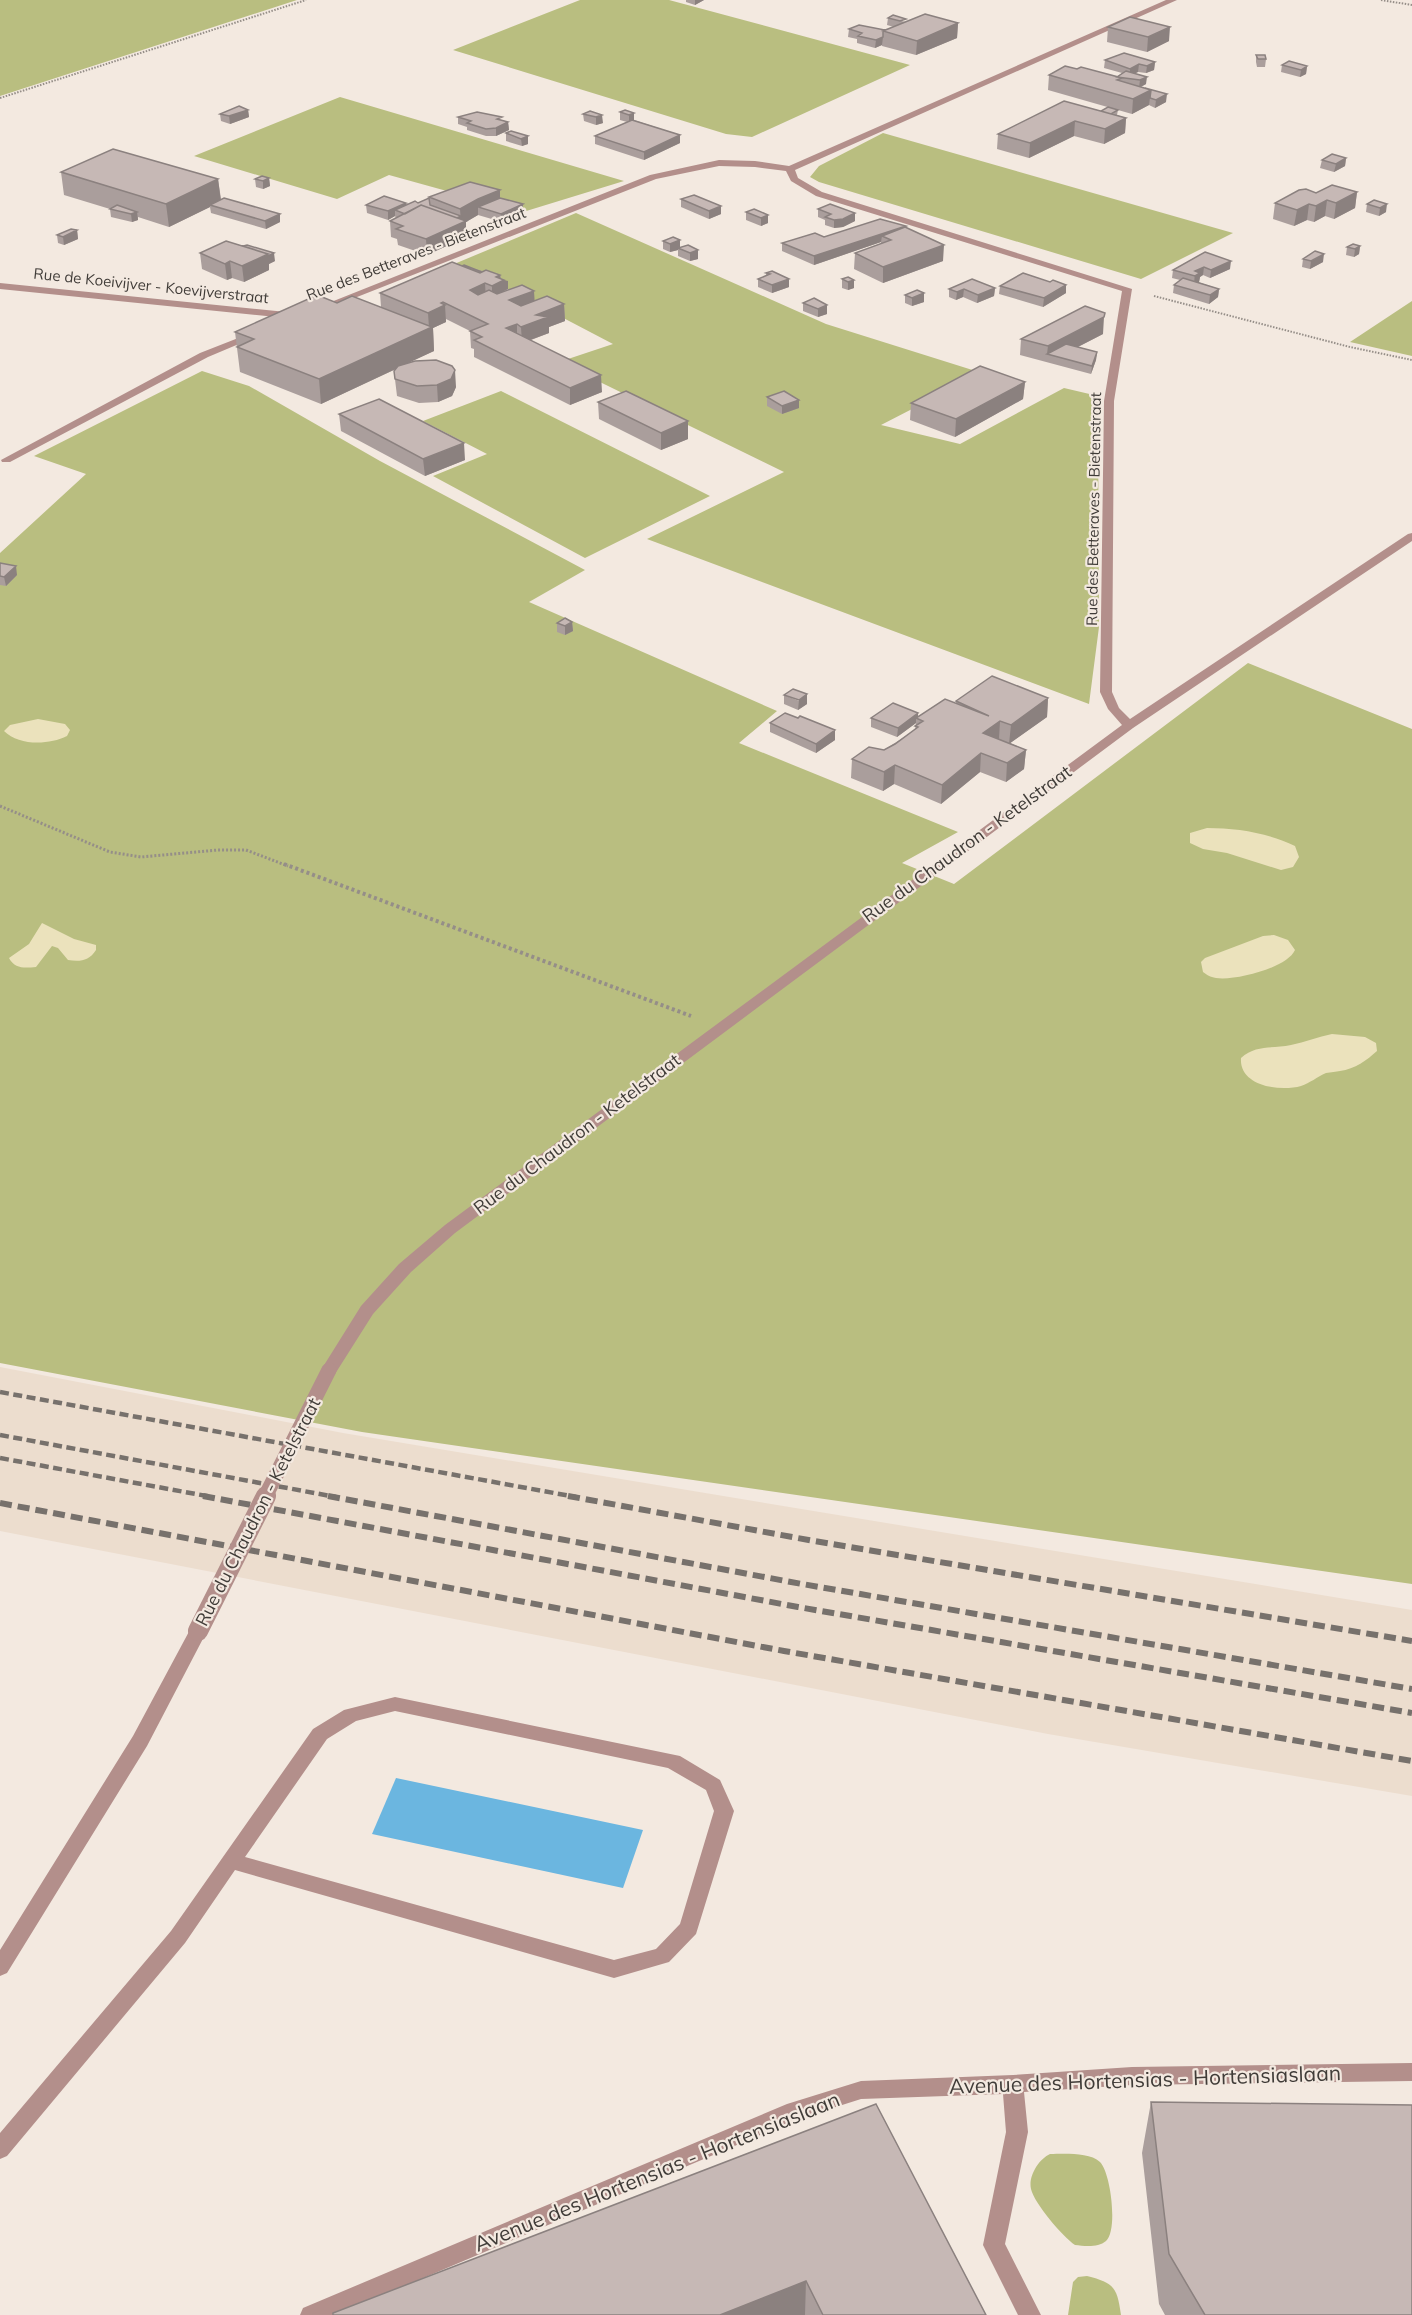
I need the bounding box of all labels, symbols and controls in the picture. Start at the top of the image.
street label: Rue des Betteraves - Bietenstraat [303,203,528,304]
street label: Rue de Koeivijver - Koevijverstraat [33,264,270,307]
street label: Rue des Betteraves - Bietenstraat [1082,392,1105,626]
street label: Rue du Chaudron - Ketelstraat [858,760,1076,927]
street label: Rue du Chaudron - Ketelstraat [469,1048,685,1219]
street label: Rue du Chaudron - Ketelstraat [190,1394,325,1630]
street label: Avenue des Hortensias - Hortensiaslaan [948,2059,1341,2099]
street label: Avenue des Hortensias - Hortensiaslaan [470,2086,843,2257]

